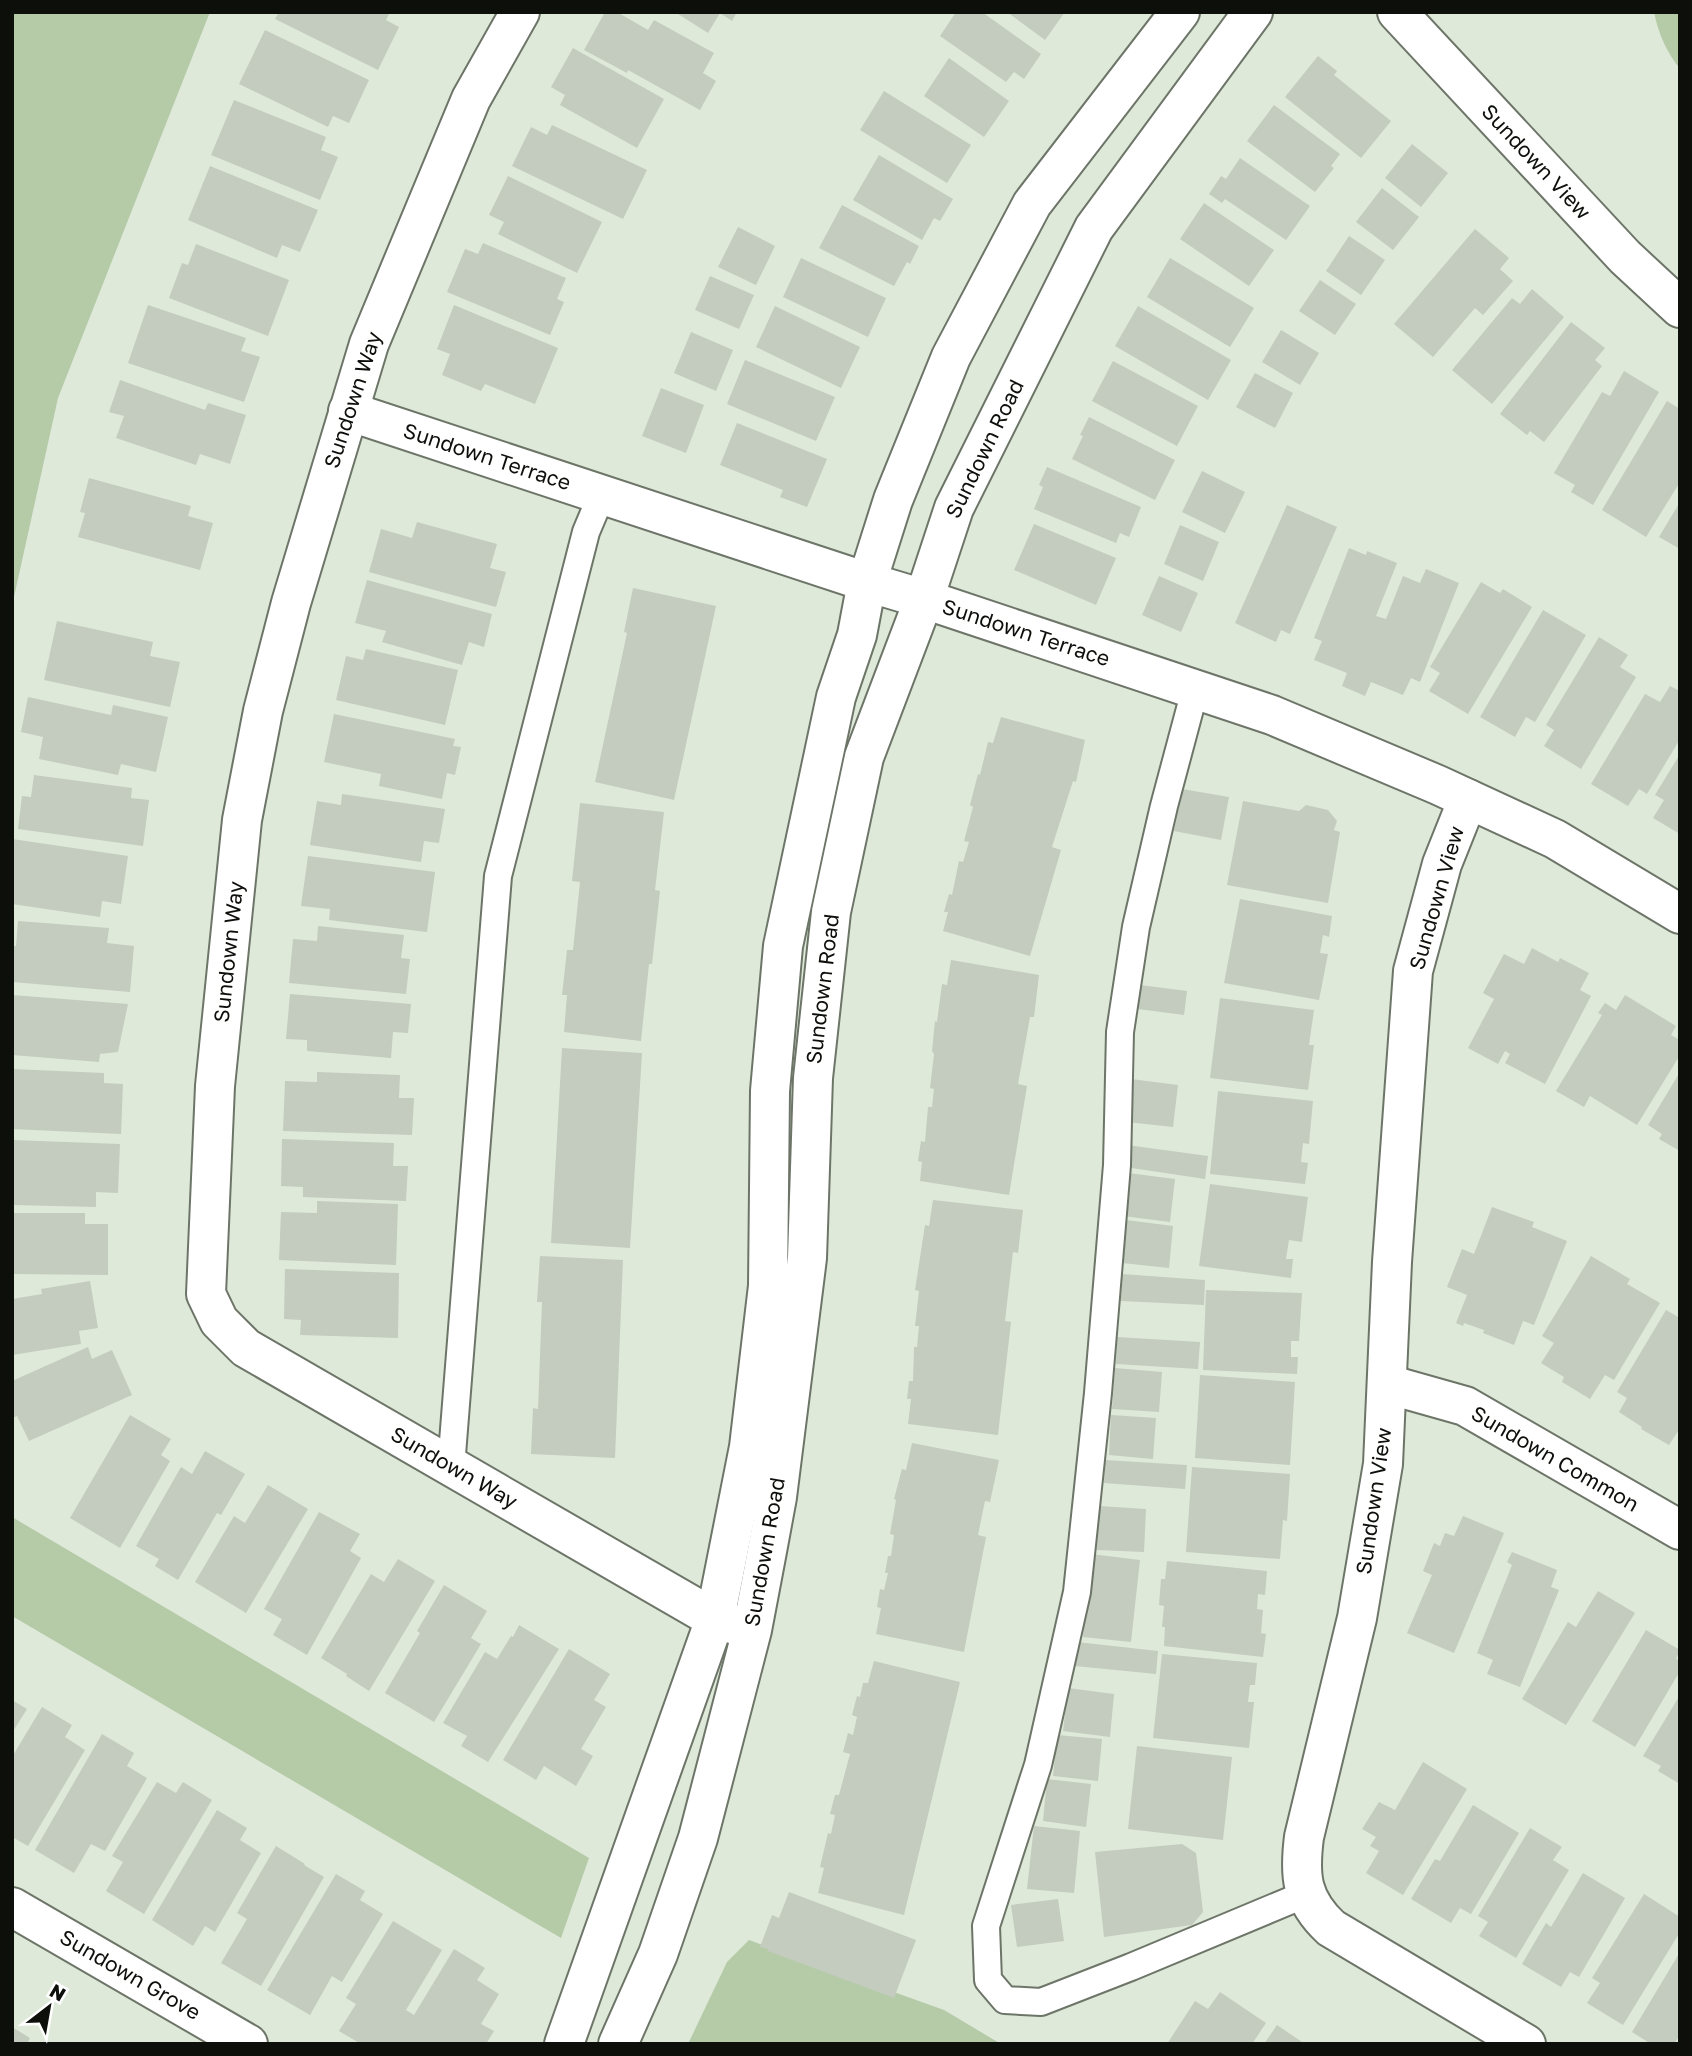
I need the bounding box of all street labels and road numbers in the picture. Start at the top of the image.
street label: Sundown View [1477,98,1597,224]
street label: Sundown Way [318,328,386,471]
street label: Sundown Road [939,375,1029,522]
street label: Sundown Terrace [400,417,574,495]
street label: Sundown Terrace [939,593,1113,671]
street label: Sundown View [1403,823,1469,973]
street label: Sundown Way [208,880,248,1024]
street label: Sundown Road [800,912,844,1065]
street label: Sundown Common [1467,1400,1644,1517]
street label: Sundown Way [386,1420,523,1514]
street label: Sundown View [1350,1426,1396,1576]
street label: Sundown Road [738,1475,790,1628]
street label: Sundown Grove [56,1923,205,2025]

